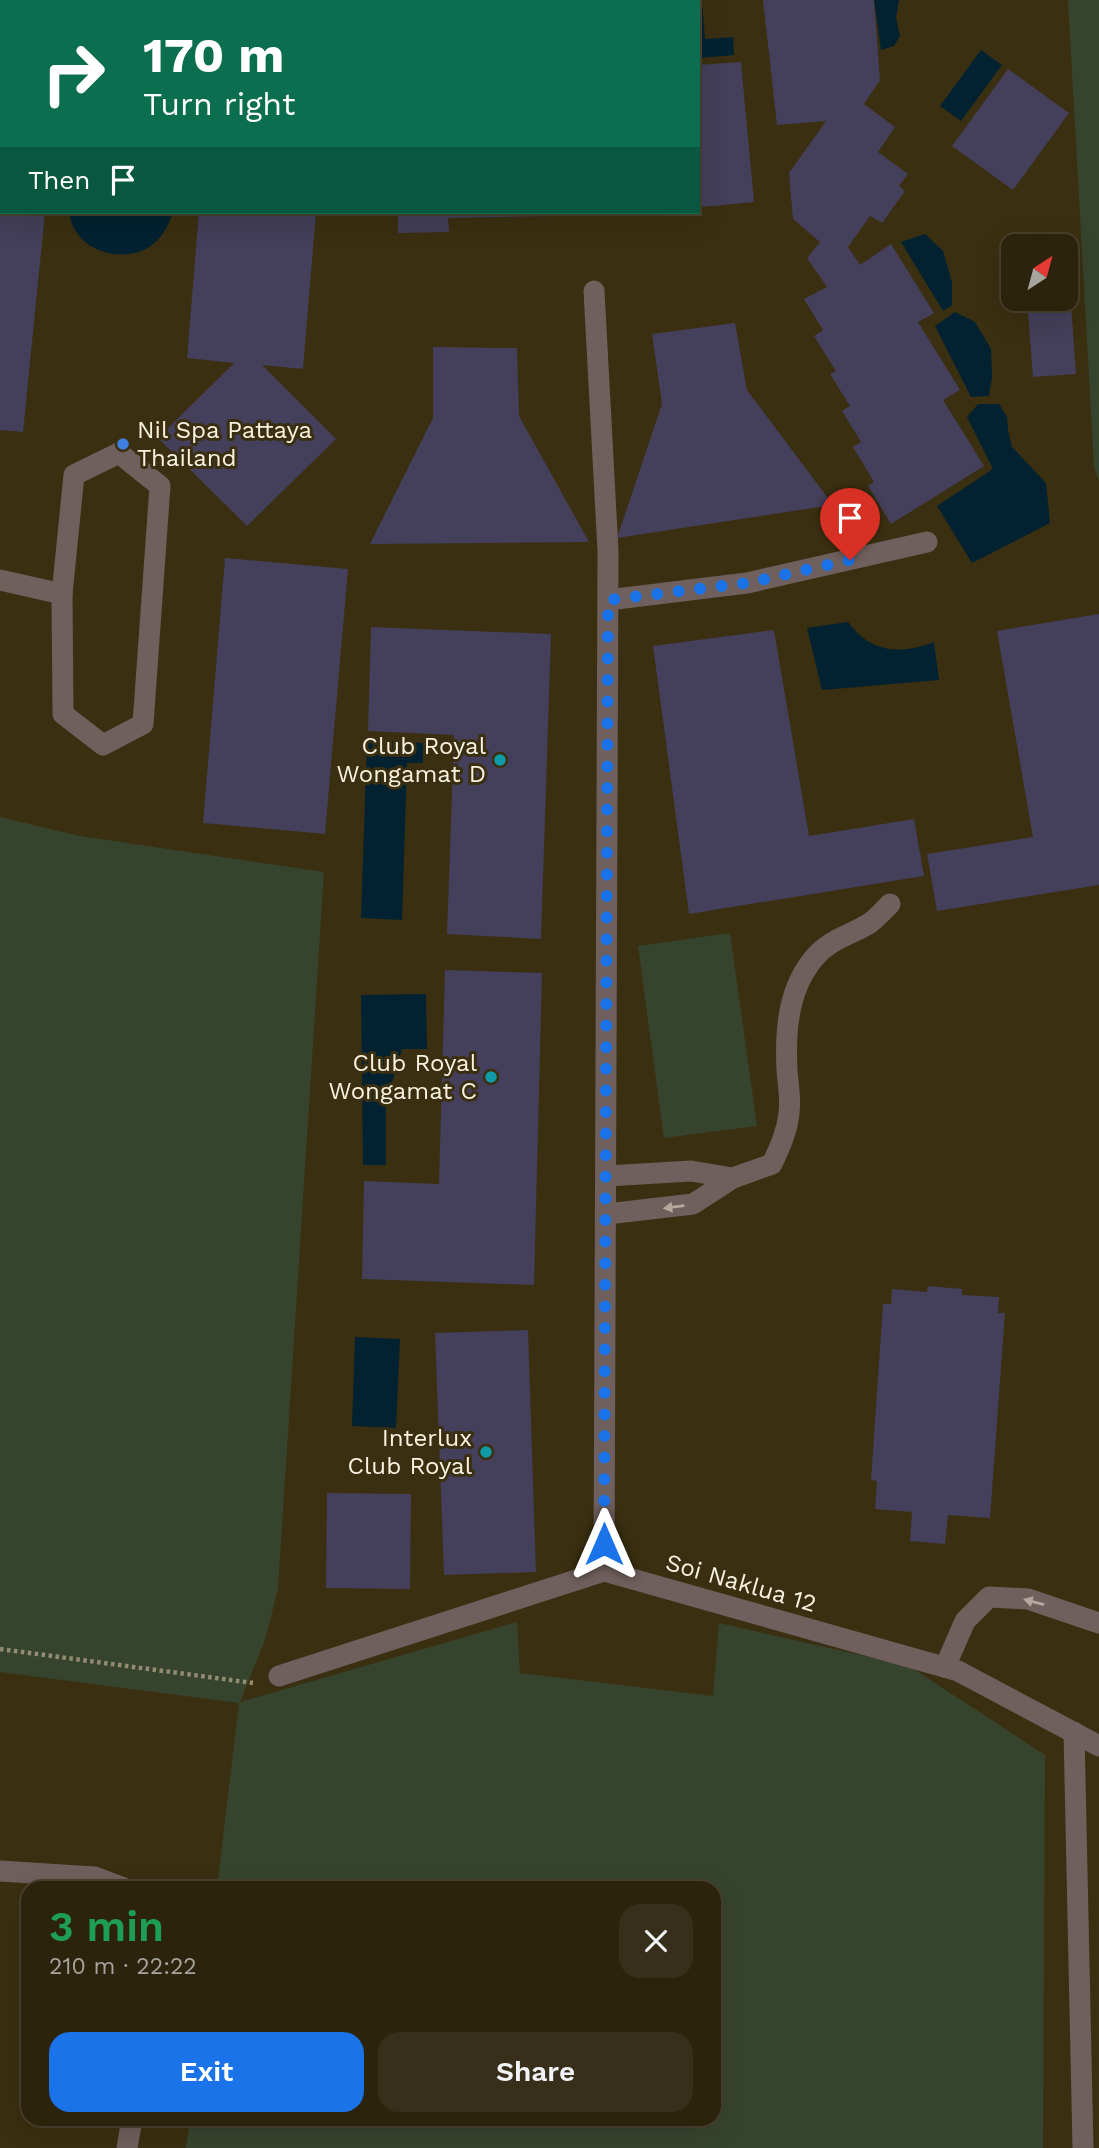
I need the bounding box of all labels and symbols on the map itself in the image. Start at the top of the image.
north arrow [1001,234,1078,312]
place label: Nil Spa Pattaya Thailand [137,416,312,472]
marker: Nil Spa Pattaya Thailand [115,436,131,452]
pin [820,488,880,560]
place label: Club Royal Wongamat D [337,732,487,788]
marker: Club Royal Wongamat D [492,752,508,768]
place label: Club Royal Wongamat C [328,1049,478,1105]
marker: Club Royal Wongamat C [483,1069,499,1085]
one-way arrow [662,1201,684,1212]
place label: Interlux Club Royal [348,1424,473,1480]
marker: Interlux Club Royal [478,1444,494,1460]
position arrow [567,1507,641,1581]
street label: Soi Naklua 12 [663,1548,819,1618]
one-way arrow [1023,1596,1045,1607]

